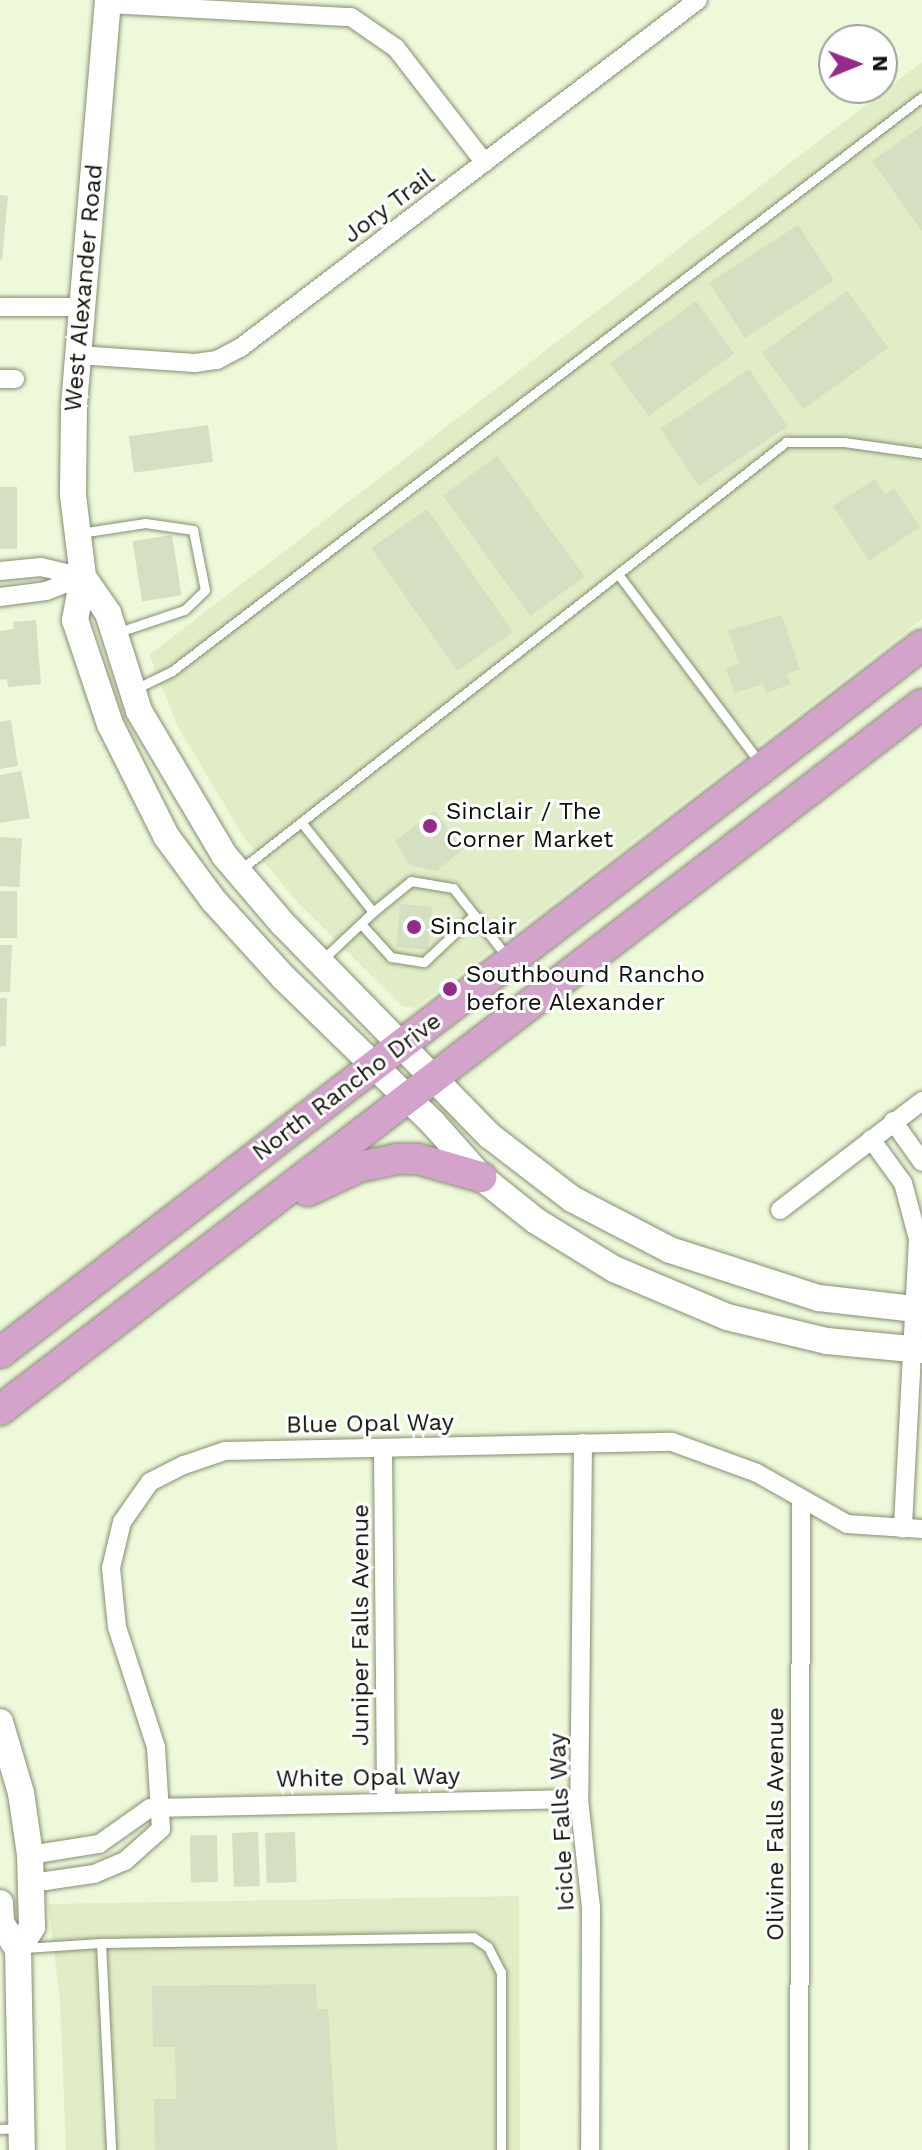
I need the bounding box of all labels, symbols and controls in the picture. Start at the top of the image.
north arrow [818,24,898,104]
text: N [868,55,893,72]
street label: West Alexander Road [59,162,109,414]
street label: Jory Trail [337,162,441,250]
place label: Sinclair / The Corner Market [446,798,614,854]
marker: Sinclair / The Corner Market [421,817,439,835]
place label: Sinclair [430,913,517,941]
marker: Sinclair [405,918,423,936]
place label: Southbound Rancho before Alexander [466,961,705,1017]
marker: Southbound Rancho before Alexander [441,980,459,998]
street label: North Rancho Drive [247,1007,447,1167]
street label: Blue Opal Way [285,1408,455,1440]
street label: Juniper Falls Avenue [347,1503,375,1747]
street label: Olivine Falls Avenue [762,1707,790,1941]
street label: Icicle Falls Way [543,1732,581,1912]
street label: White Opal Way [275,1762,461,1794]

